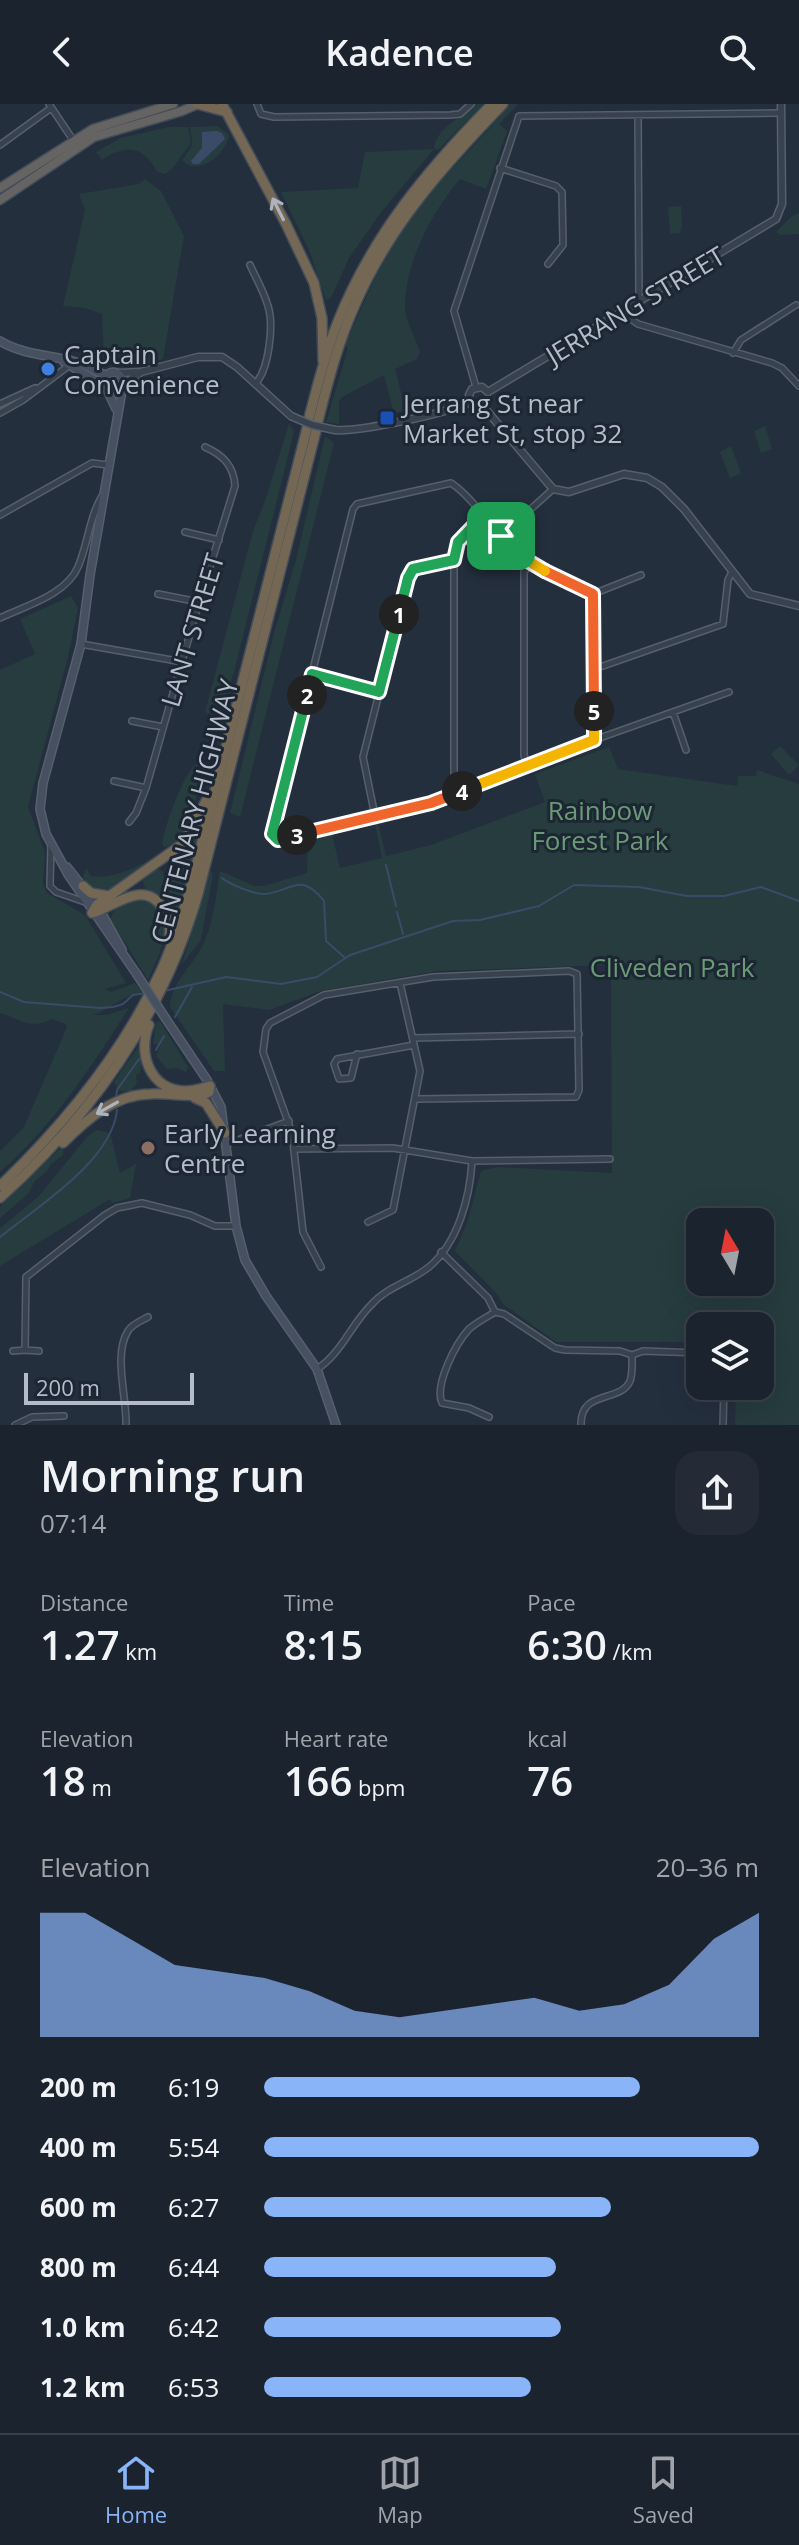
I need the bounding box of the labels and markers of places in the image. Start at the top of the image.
place label: Captain Convenience [64,336,220,402]
marker: Captain Convenience [39,360,57,378]
place label: Jerrang St near Market St, stop 32 [400,385,622,451]
marker: Jerrang St near Market St, stop 32 [378,409,396,427]
pin [467,502,535,570]
pin: 1 [379,594,419,634]
pin: 2 [287,675,327,715]
pin: 5 [574,691,614,731]
pin: 4 [442,771,482,811]
pin: 3 [277,815,317,855]
place label: Early Learning Centre [164,1115,336,1181]
marker: Early Learning Centre [139,1139,157,1157]

